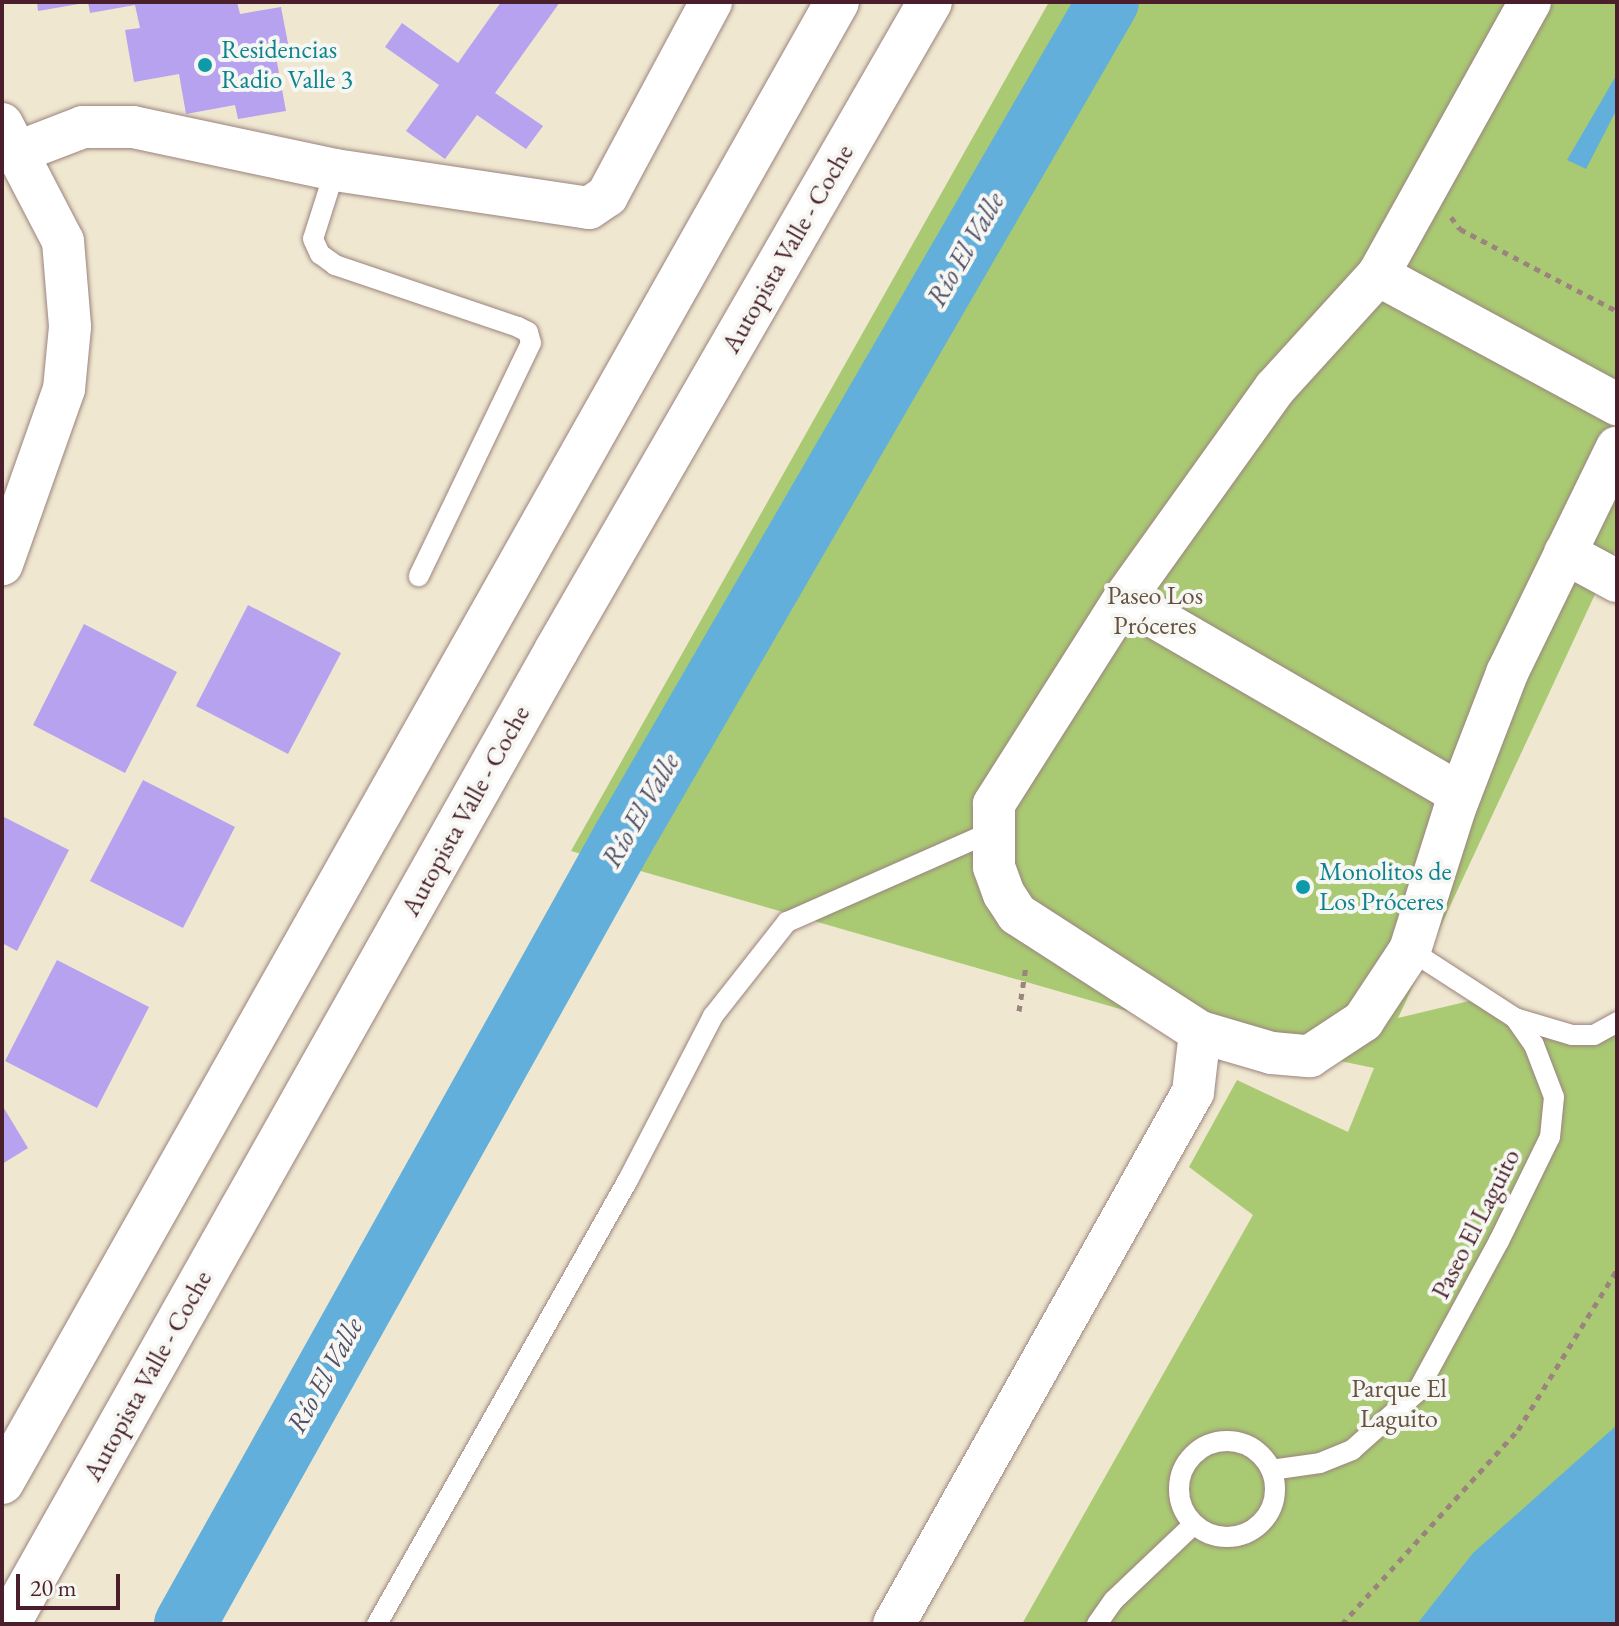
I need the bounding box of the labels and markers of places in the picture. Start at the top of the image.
place label: Residencias Radio Valle 3 [221,34,353,96]
marker: Residencias Radio Valle 3 [196,56,214,74]
place label: Monolitos de Los Próceres [1319,856,1452,918]
marker: Monolitos de Los Próceres [1294,878,1312,896]

